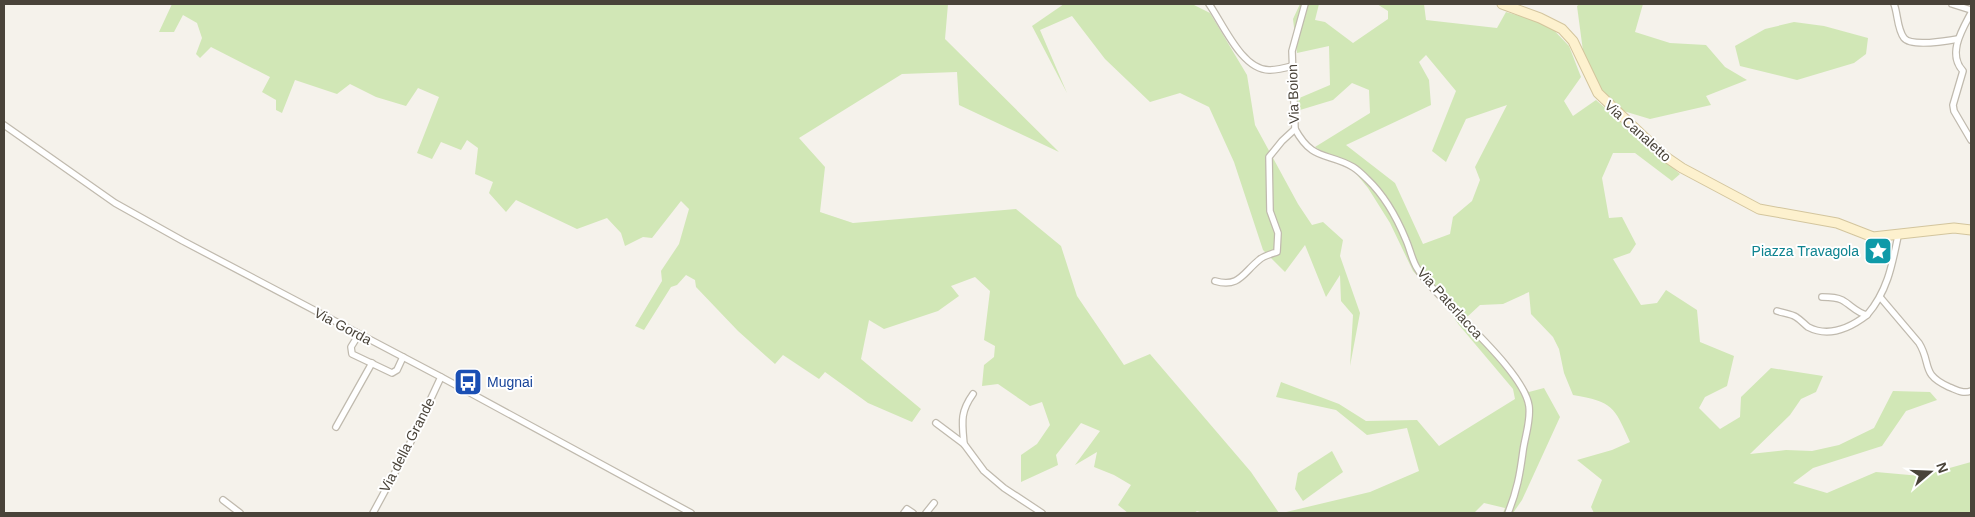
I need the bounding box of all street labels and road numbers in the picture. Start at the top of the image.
street label: Via Boion [1284,64,1302,124]
street label: Via Canaletto [1602,97,1675,165]
street label: Via Paterlacca [1414,264,1486,342]
street label: Via Gorda [312,304,375,348]
street label: Via della Grande [376,395,438,495]

